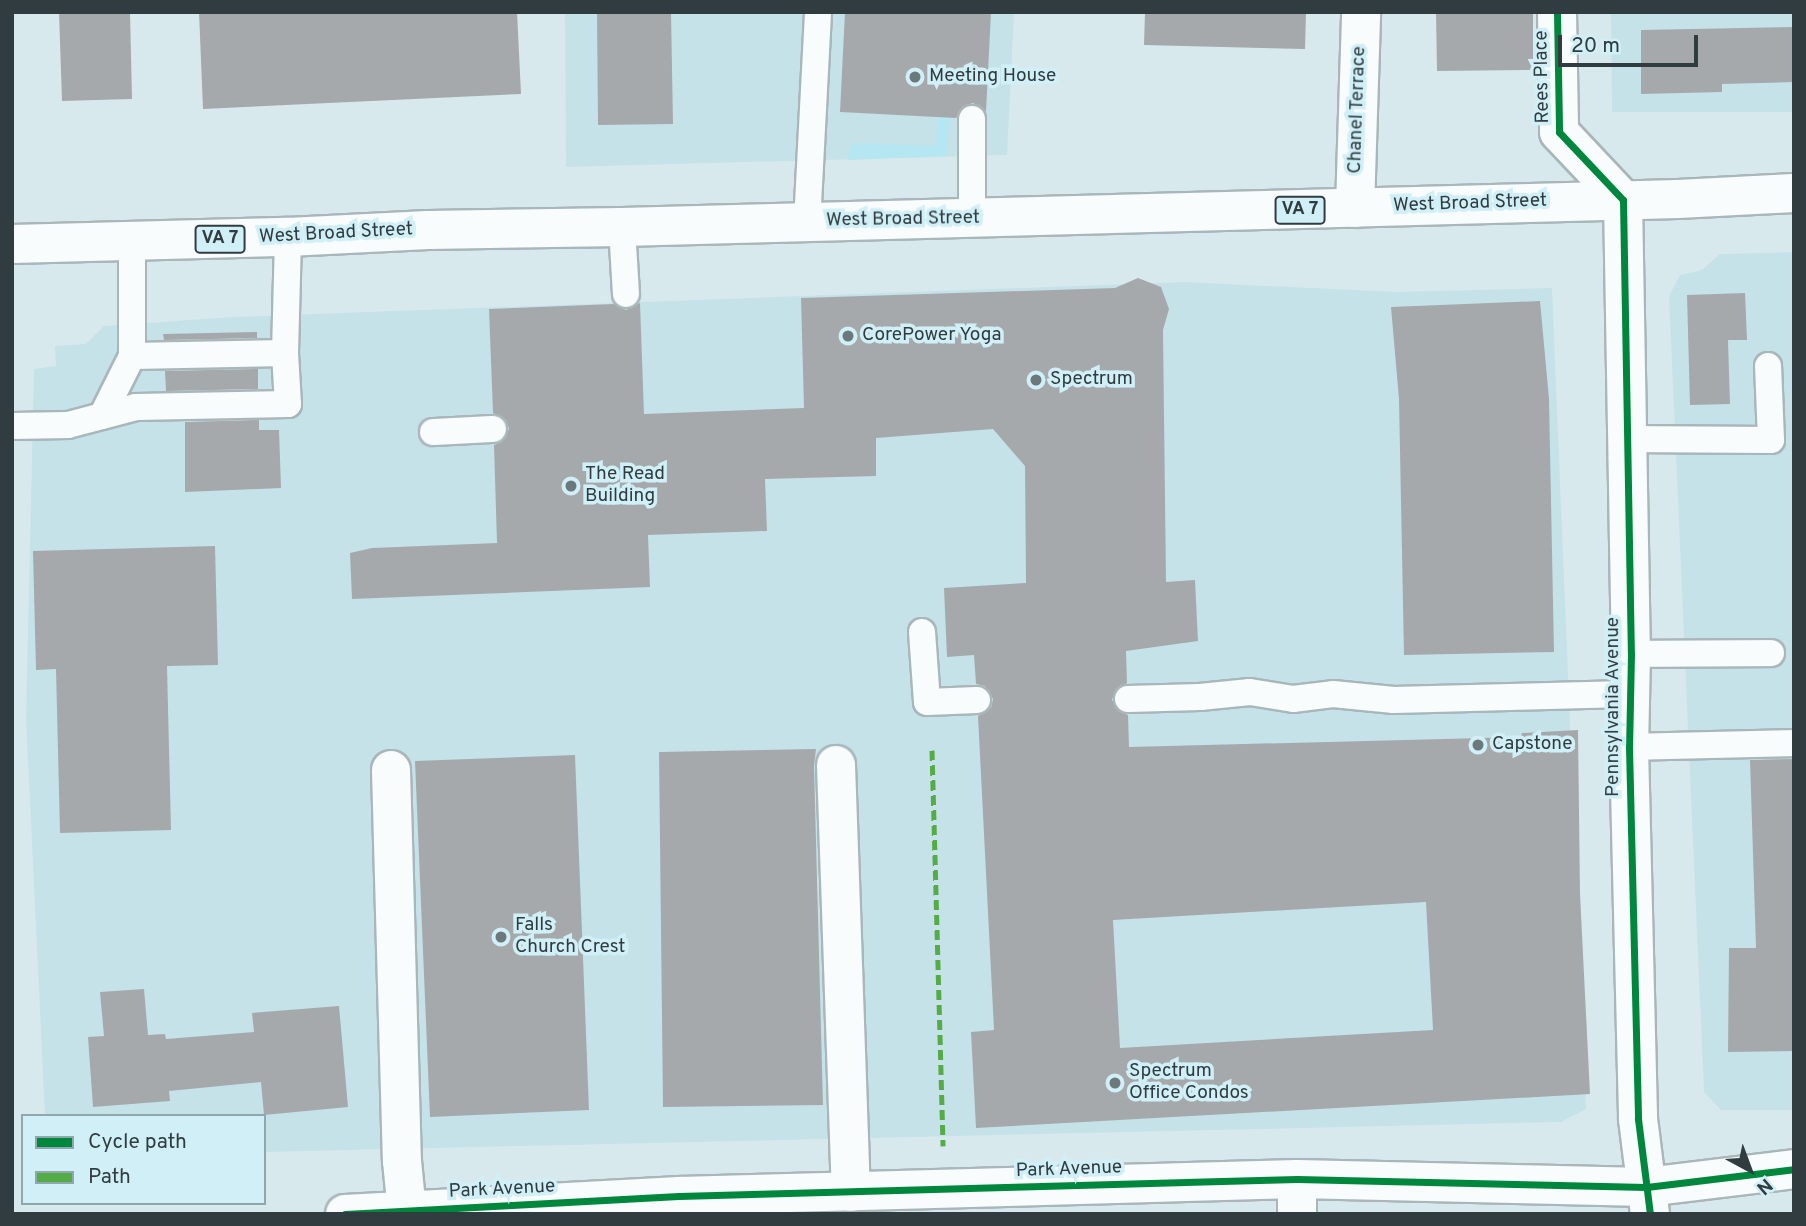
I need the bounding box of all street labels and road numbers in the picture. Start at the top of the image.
street label: Rees Place [1531,30,1555,124]
street label: Chanel Terrace [1344,46,1372,174]
street label: West Broad Street [1393,190,1547,218]
road number: VA 7 [1274,196,1326,224]
street label: West Broad Street [826,207,980,233]
street label: West Broad Street [259,219,413,249]
road number: VA 7 [194,225,246,254]
street label: Pennsylvania Avenue [1603,617,1625,797]
street label: Park Avenue [1015,1157,1123,1183]
street label: Park Avenue [448,1176,556,1204]

